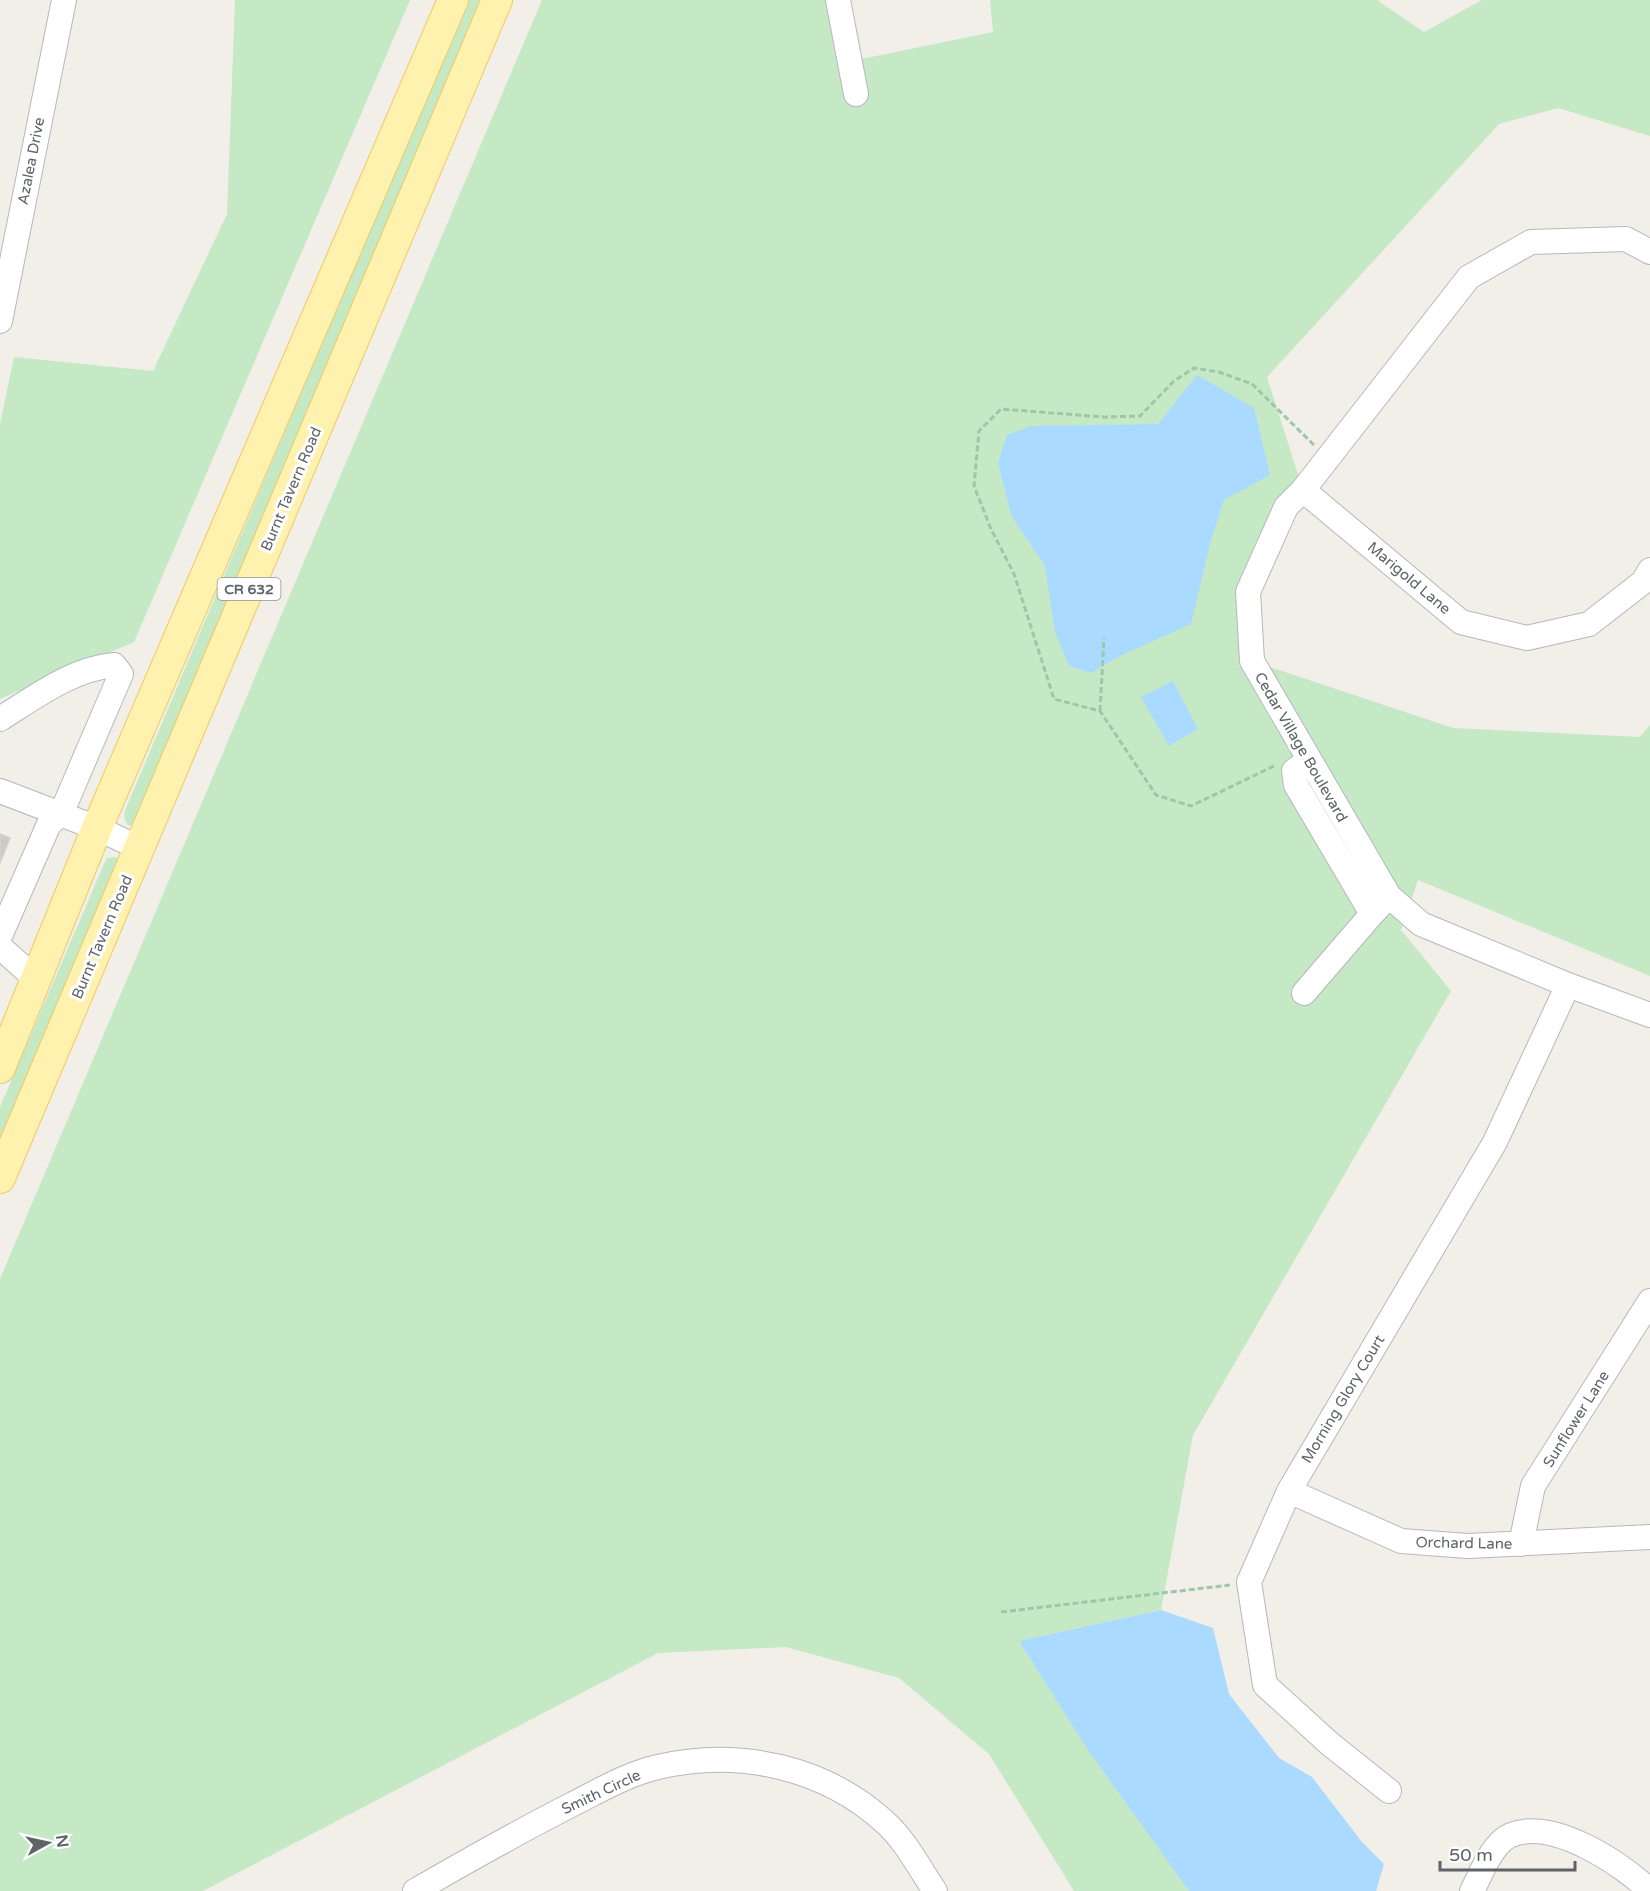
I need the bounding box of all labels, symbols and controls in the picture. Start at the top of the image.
street label: Azalea Drive [14,116,48,206]
street label: Burnt Tavern Road [257,424,325,554]
street label: Marigold Lane [1364,538,1454,618]
road number: CR 632 [218,578,280,600]
street label: Cedar Village Boulevard [1251,669,1351,825]
street label: Burnt Tavern Road [68,872,136,1002]
street label: Morning Glory Court [1298,1331,1389,1466]
street label: Sunflower Lane [1539,1367,1613,1471]
street label: Orchard Lane [1415,1533,1513,1553]
street label: Smith Circle [559,1766,643,1818]
north arrow [18,1813,78,1873]
text: N [51,1833,73,1849]
scale bar [1440,1834,1575,1872]
text: 50 m [1449,1844,1493,1866]

